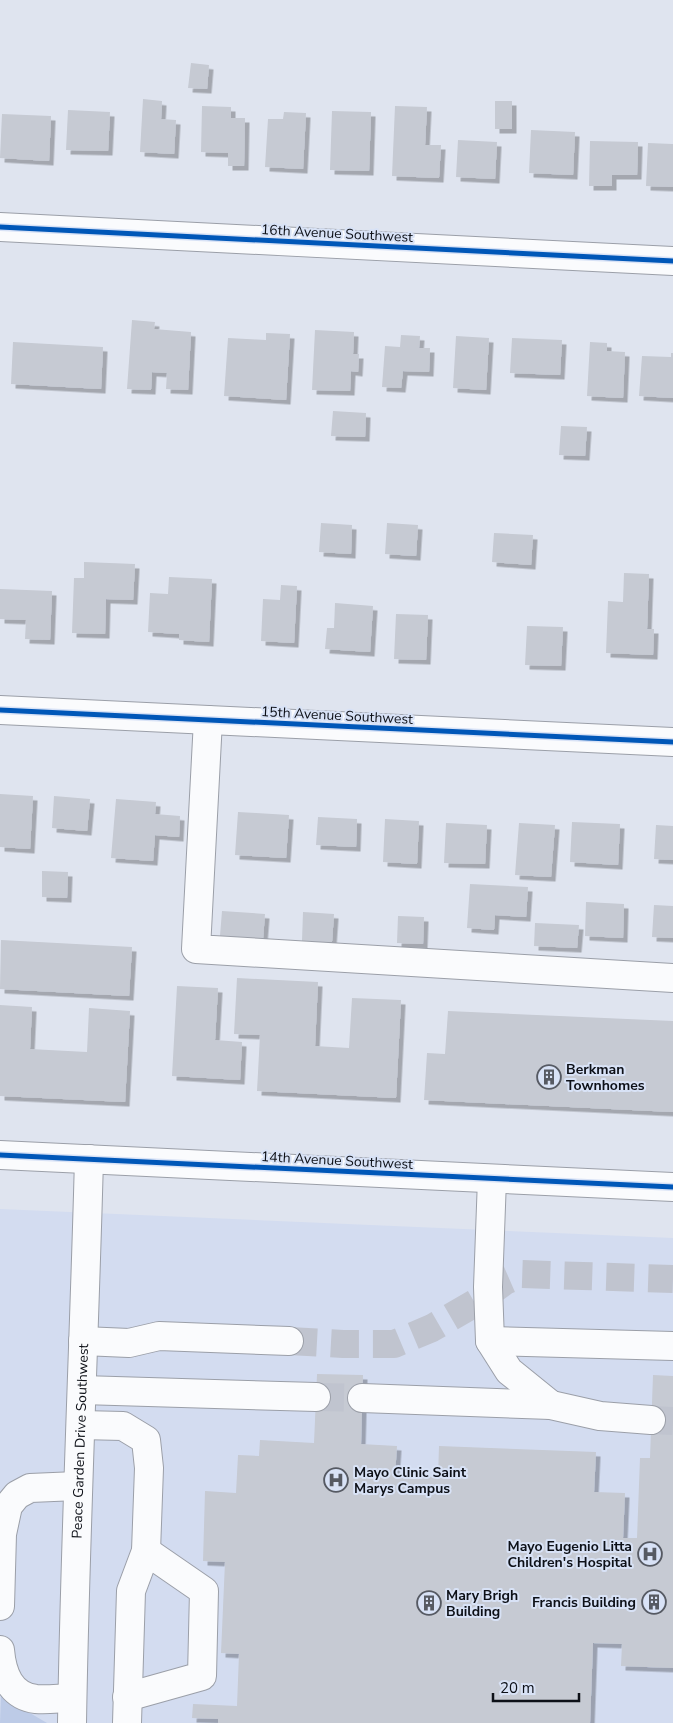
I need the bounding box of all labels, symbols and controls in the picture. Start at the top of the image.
street label: 16th Avenue Southwest [260,220,414,247]
street label: 15th Avenue Southwest [260,702,414,729]
place label: Berkman Townhomes [566,1060,645,1095]
building icon: Berkman Townhomes [536,1064,562,1090]
street label: 14th Avenue Southwest [260,1147,414,1174]
street label: Peace Garden Drive Southwest [68,1343,93,1539]
place label: Mayo Clinic Saint Marys Campus [354,1463,467,1498]
hospital icon: Mayo Clinic Saint Marys Campus [323,1467,349,1493]
place label: Mayo Eugenio Litta Children's Hospital [508,1537,633,1572]
hospital icon: Mayo Eugenio Litta Children's Hospital [637,1541,663,1567]
place label: Mary Brigh Building [446,1586,518,1621]
building icon: Francis Building [641,1589,667,1615]
building icon: Mary Brigh Building [416,1590,442,1616]
place label: Francis Building [532,1593,636,1612]
scale bar [493,1670,579,1702]
text: 20 m [500,1678,535,1698]

